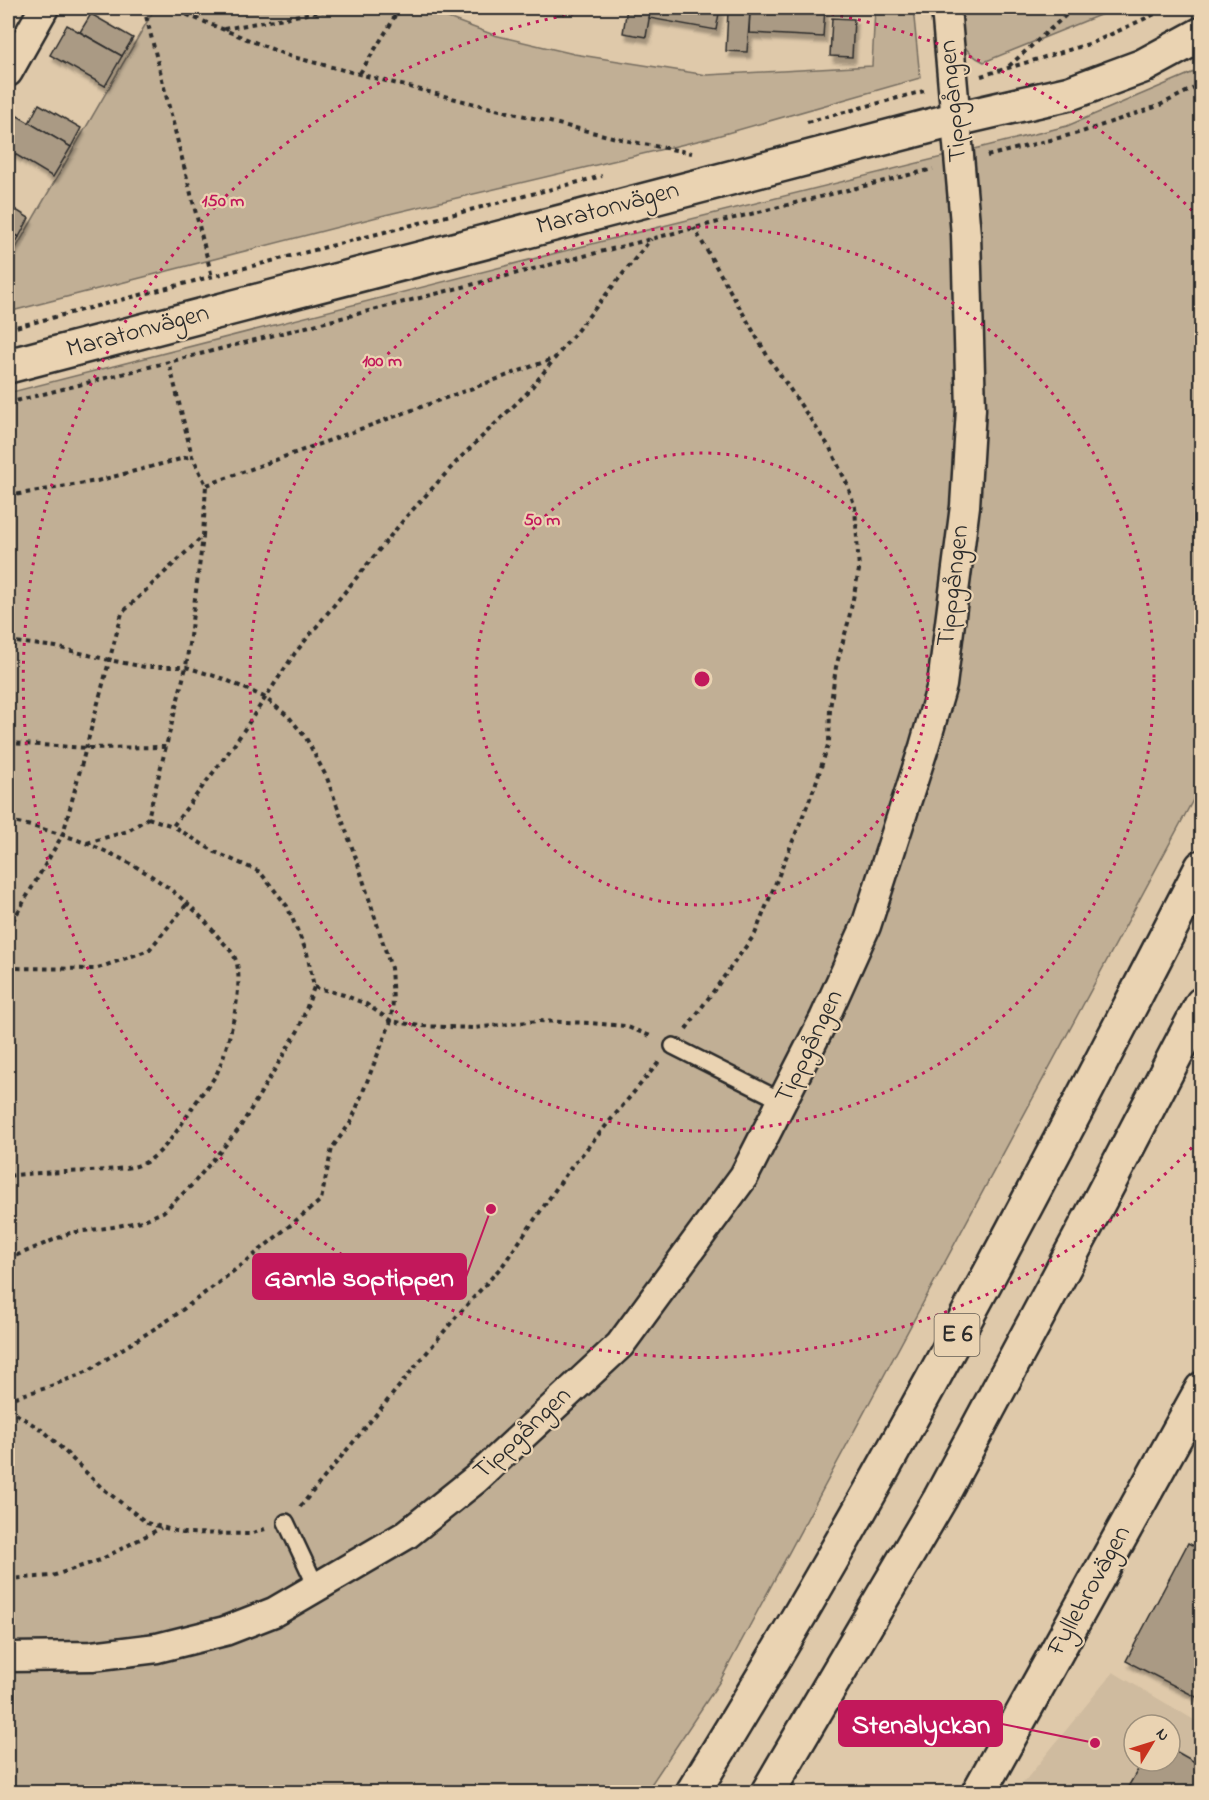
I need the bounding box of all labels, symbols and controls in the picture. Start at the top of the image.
street label: Tippgången [930,38,978,164]
street label: Maratonvägen [532,172,684,246]
text: 150 m [202,189,244,215]
street label: Maratonvägen [62,295,214,369]
text: 100 m [362,349,402,375]
text: 50 m [524,508,560,534]
street label: Tippgången [928,523,980,649]
centre of rings [692,669,712,689]
street label: Tippgången [766,984,854,1110]
callout: Gamla soptippen [253,1254,466,1299]
text: Gamla soptippen [264,1260,454,1299]
road number: E 6 [934,1314,980,1356]
street label: Tippgången [465,1378,581,1490]
street label: Fyllebrovägen [1038,1519,1142,1664]
callout: Stenalyckan [839,1701,1002,1746]
text: Stenalyckan [852,1707,990,1746]
north arrow [1122,1713,1182,1773]
text: N [1149,1723,1175,1747]

